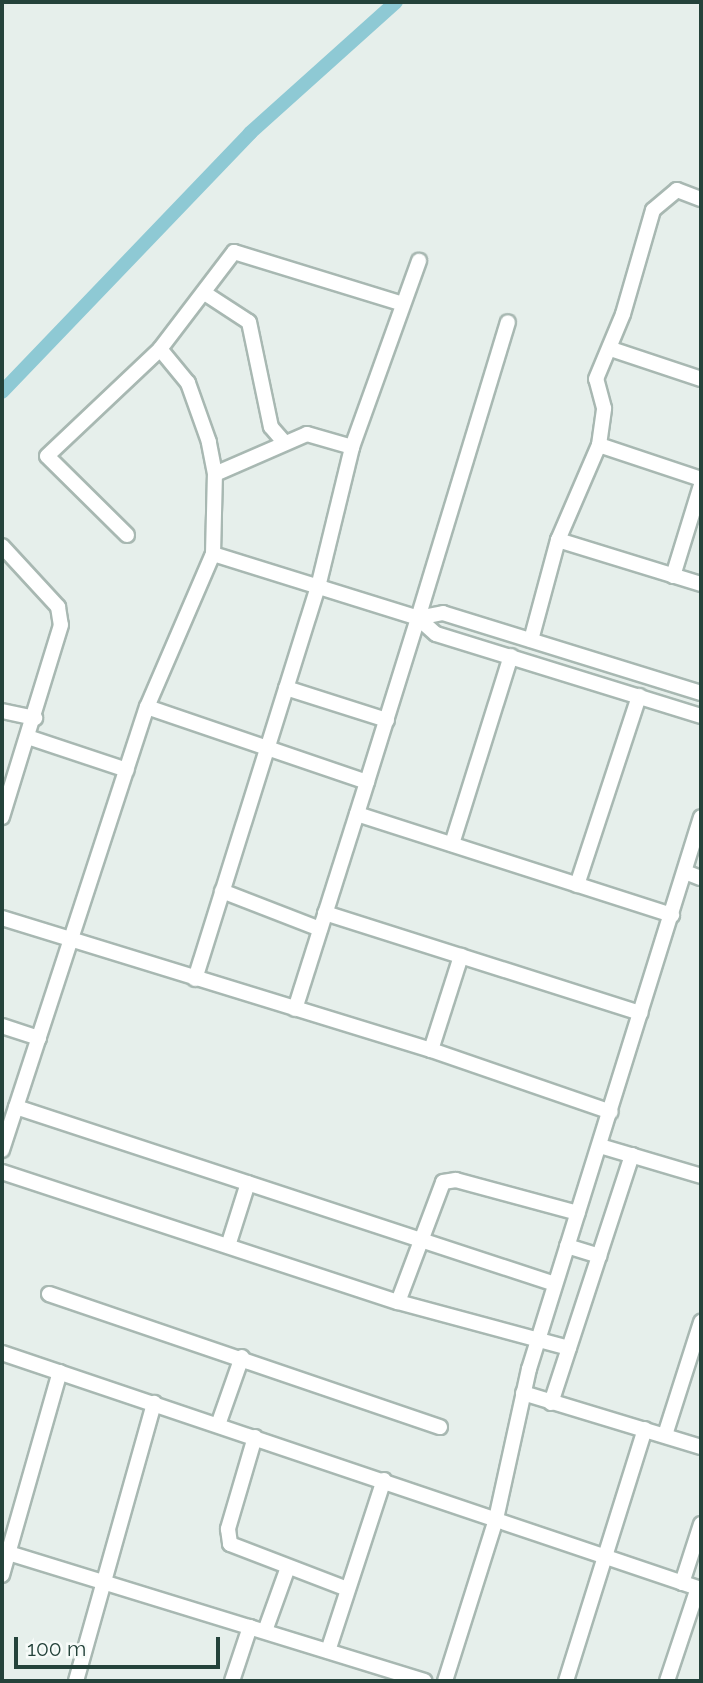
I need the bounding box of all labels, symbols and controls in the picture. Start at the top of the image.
scale bar [18,1624,224,1668]
text: 100 m [27,1636,86,1661]

